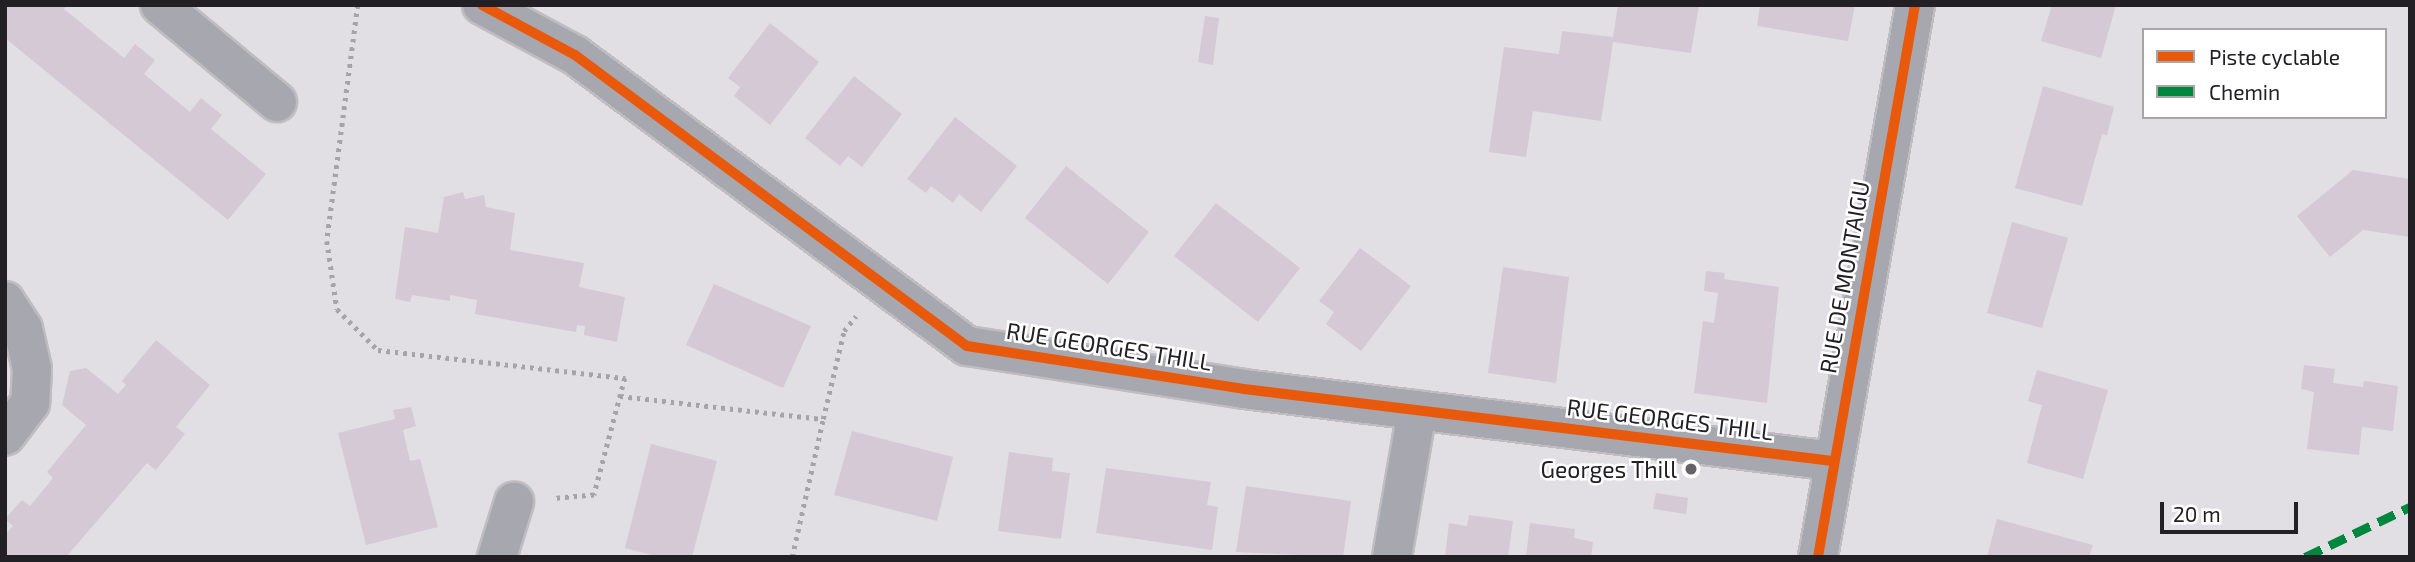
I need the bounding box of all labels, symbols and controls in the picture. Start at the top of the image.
legend [2142,28,2387,119]
text: Piste cyclable [2209,44,2340,69]
text: Chemin [2209,79,2280,104]
street label: RUE DE MONTAIGU [1814,179,1874,375]
street label: RUE GEORGES THILL [1004,316,1214,376]
street label: RUE GEORGES THILL [1565,393,1775,445]
place label: Georges Thill [1540,455,1677,483]
marker: Georges Thill [1683,461,1699,477]
scale bar [2163,489,2301,532]
text: 20 m [2173,501,2221,526]

